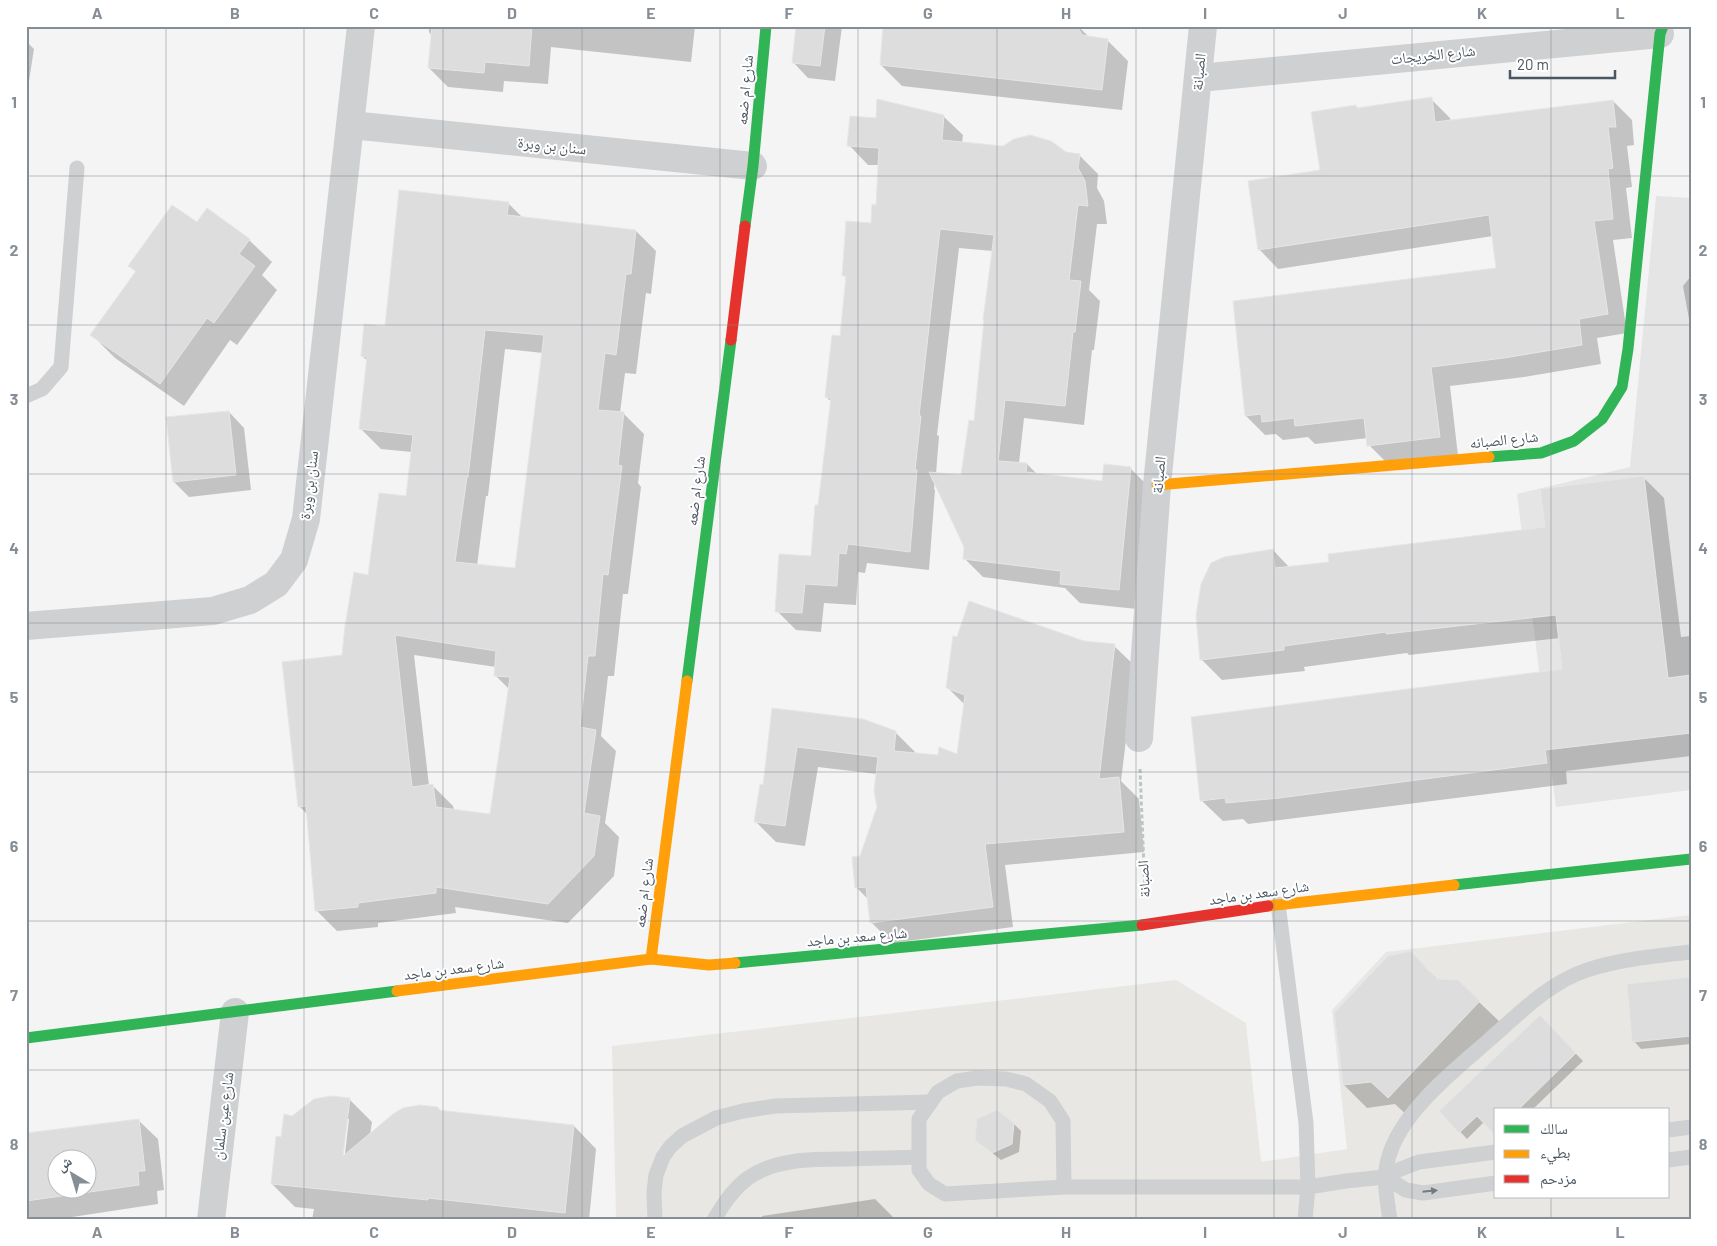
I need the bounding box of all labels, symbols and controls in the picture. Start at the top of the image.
text: A [92,3,103,22]
text: B [230,3,240,22]
text: C [369,3,379,22]
text: D [507,3,517,22]
text: E [646,3,656,22]
text: F [785,3,794,22]
text: G [923,3,933,22]
text: H [1061,3,1071,22]
text: I [1203,3,1207,22]
text: J [1338,3,1348,22]
text: K [1477,3,1487,22]
text: L [1615,3,1625,22]
street label: شارع الخريجات [1390,41,1476,69]
scale bar [1510,48,1614,80]
street label: الصبانة [1187,52,1209,91]
street label: شارع ام ضعه [732,54,758,126]
text: 20 m [1517,55,1549,73]
text: 1 [11,92,17,111]
text: 1 [1700,92,1706,111]
street label: سنان بن وبرة [517,132,588,160]
text: 2 [10,240,19,259]
text: 2 [1699,240,1708,259]
text: 3 [10,389,18,408]
text: 3 [1699,389,1707,408]
street label: شارع الصبانه [1469,426,1539,454]
street label: سنان بن وبرة [295,449,323,520]
street label: شارع ام ضعه [682,455,710,527]
street label: الصبانة [1147,455,1169,494]
text: 4 [9,538,19,557]
text: 4 [1698,538,1708,557]
text: 5 [10,687,19,706]
text: 5 [1699,687,1708,706]
text: 6 [10,836,19,855]
text: 6 [1699,836,1708,855]
street label: شارع ام ضعه [630,857,658,929]
street label: الصبانة [1133,860,1153,898]
street label: شارع سعد بن ماجد [1208,876,1310,910]
street label: شارع سعد بن ماجد [806,923,908,951]
street label: شارع سعد بن ماجد [403,953,505,985]
text: 7 [10,985,18,1004]
text: 7 [1699,985,1707,1004]
street label: شارع عين سلمان [208,1071,238,1161]
legend [1494,1108,1670,1198]
text: سالك [1540,1119,1568,1137]
text: 8 [10,1134,19,1153]
text: 8 [1699,1134,1708,1153]
text: بطيء [1540,1143,1570,1165]
north arrow [48,1148,98,1198]
text: ش [53,1152,76,1175]
text: مزدحم [1540,1169,1577,1189]
one-way arrow [1422,1187,1438,1195]
text: A [92,1222,103,1241]
text: B [230,1222,240,1241]
text: C [369,1222,379,1241]
text: D [507,1222,517,1241]
text: E [646,1222,656,1241]
text: F [785,1222,794,1241]
text: G [923,1222,933,1241]
text: H [1061,1222,1071,1241]
text: I [1203,1222,1207,1241]
text: J [1338,1222,1348,1241]
text: K [1477,1222,1487,1241]
text: L [1615,1222,1625,1241]

